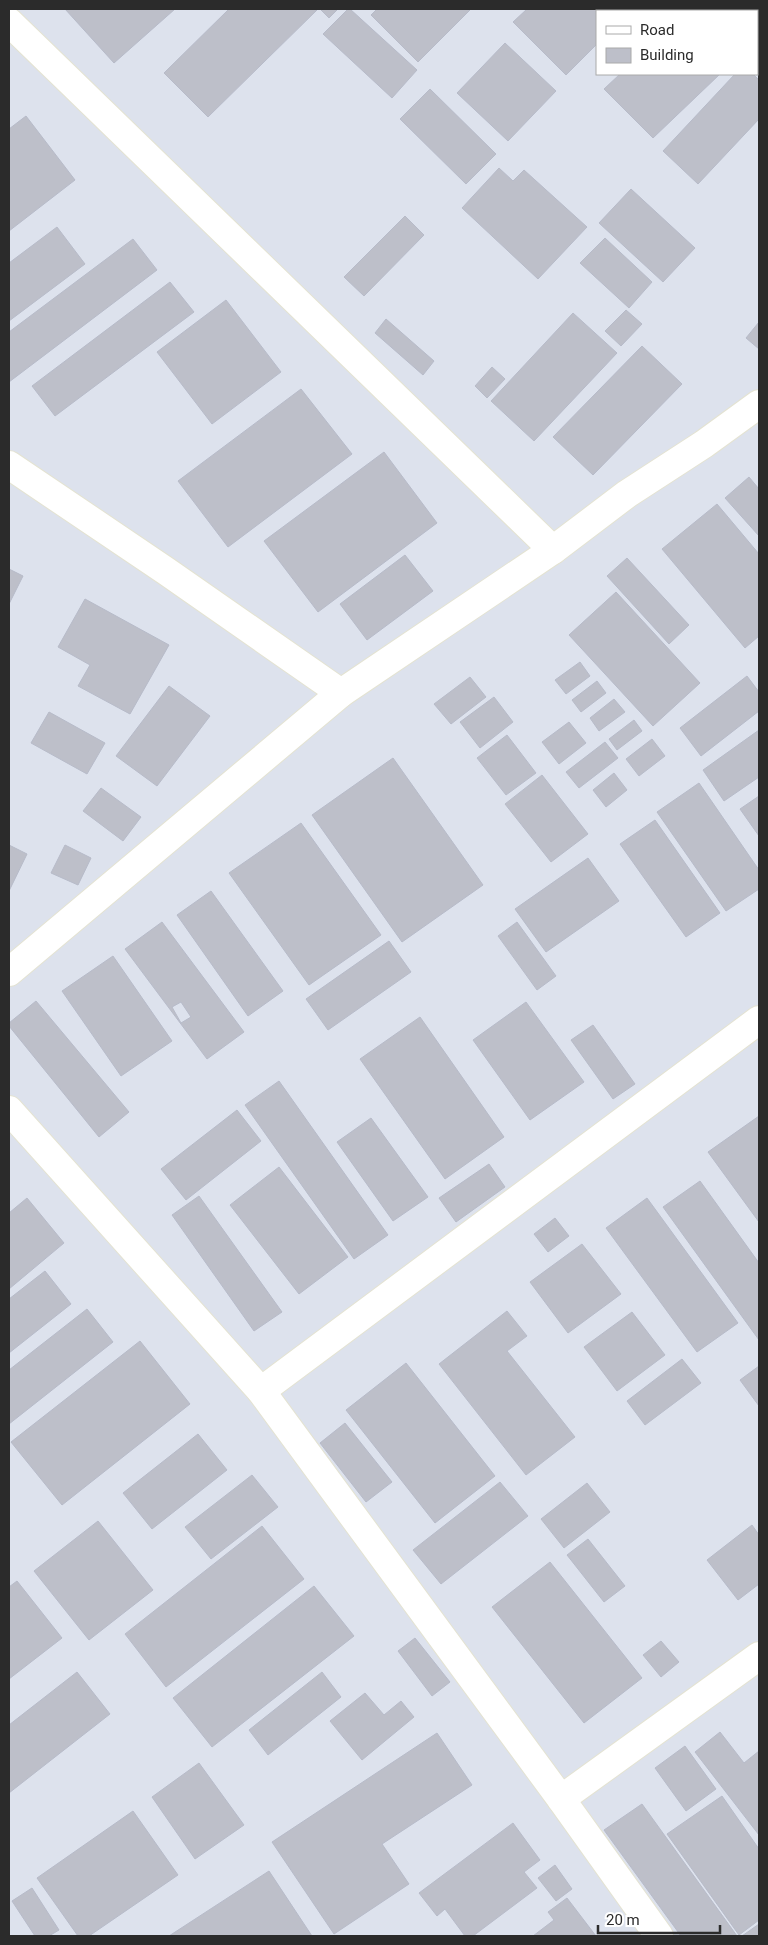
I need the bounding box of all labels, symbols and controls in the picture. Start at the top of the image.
legend [596,10,758,75]
text: Road [640,21,674,39]
text: Building [640,46,694,64]
scale bar [598,1902,720,1934]
text: 20 m [606,1911,640,1929]

